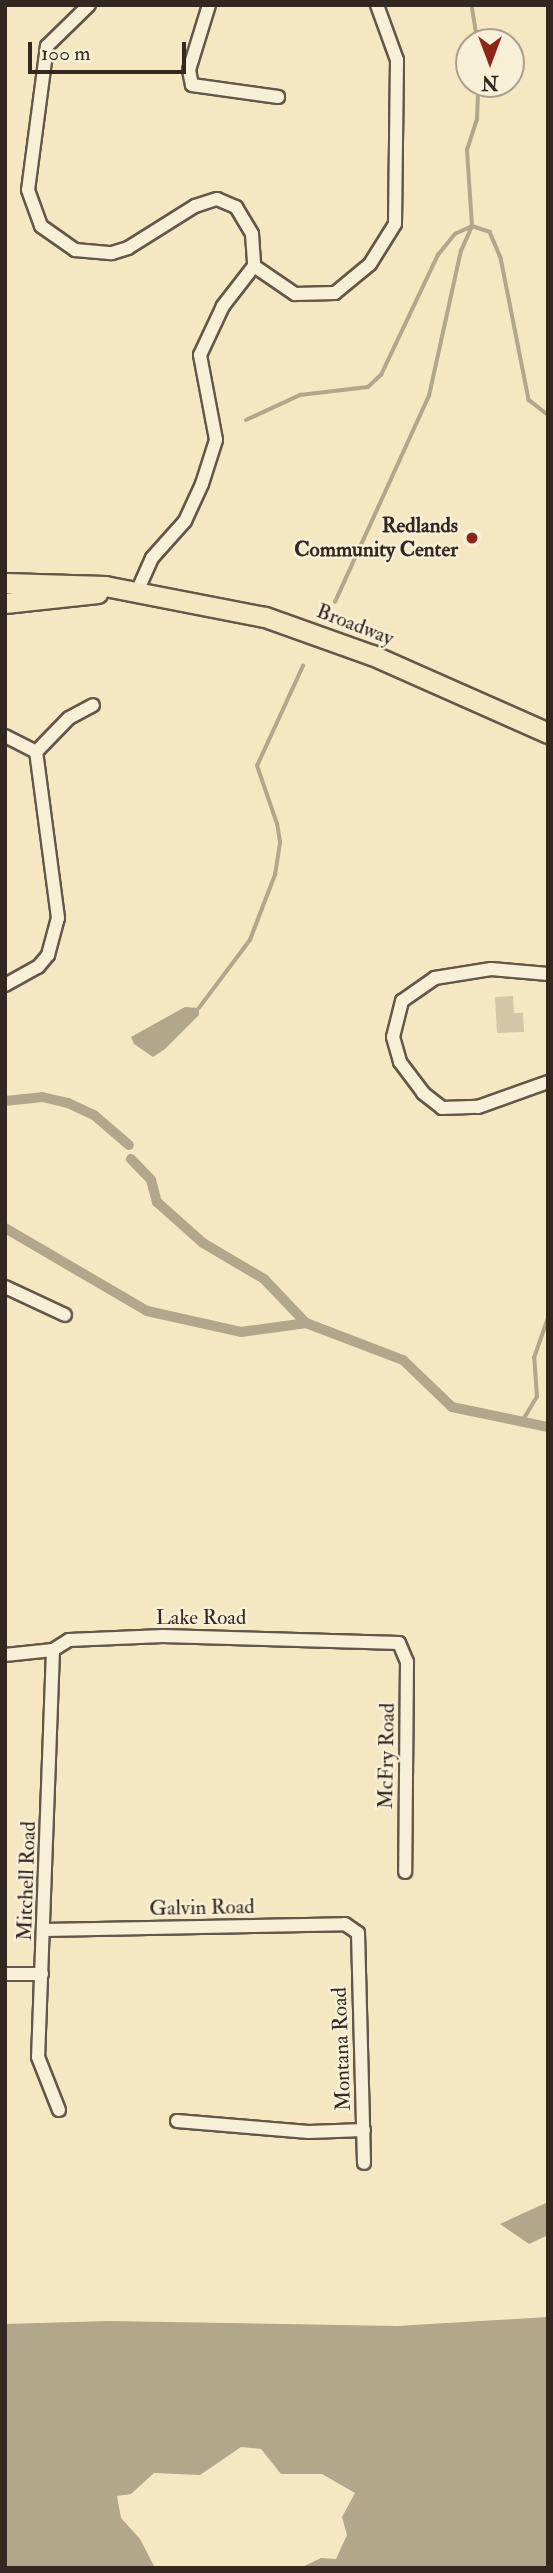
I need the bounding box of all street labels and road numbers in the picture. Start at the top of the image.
street label: Broadway [313,599,397,651]
street label: Lake Road [156,1605,246,1631]
street label: McFry Road [373,1703,401,1809]
street label: Mitchell Road [12,1821,42,1941]
street label: Galvin Road [149,1894,255,1922]
street label: Montana Road [327,1987,357,2111]

